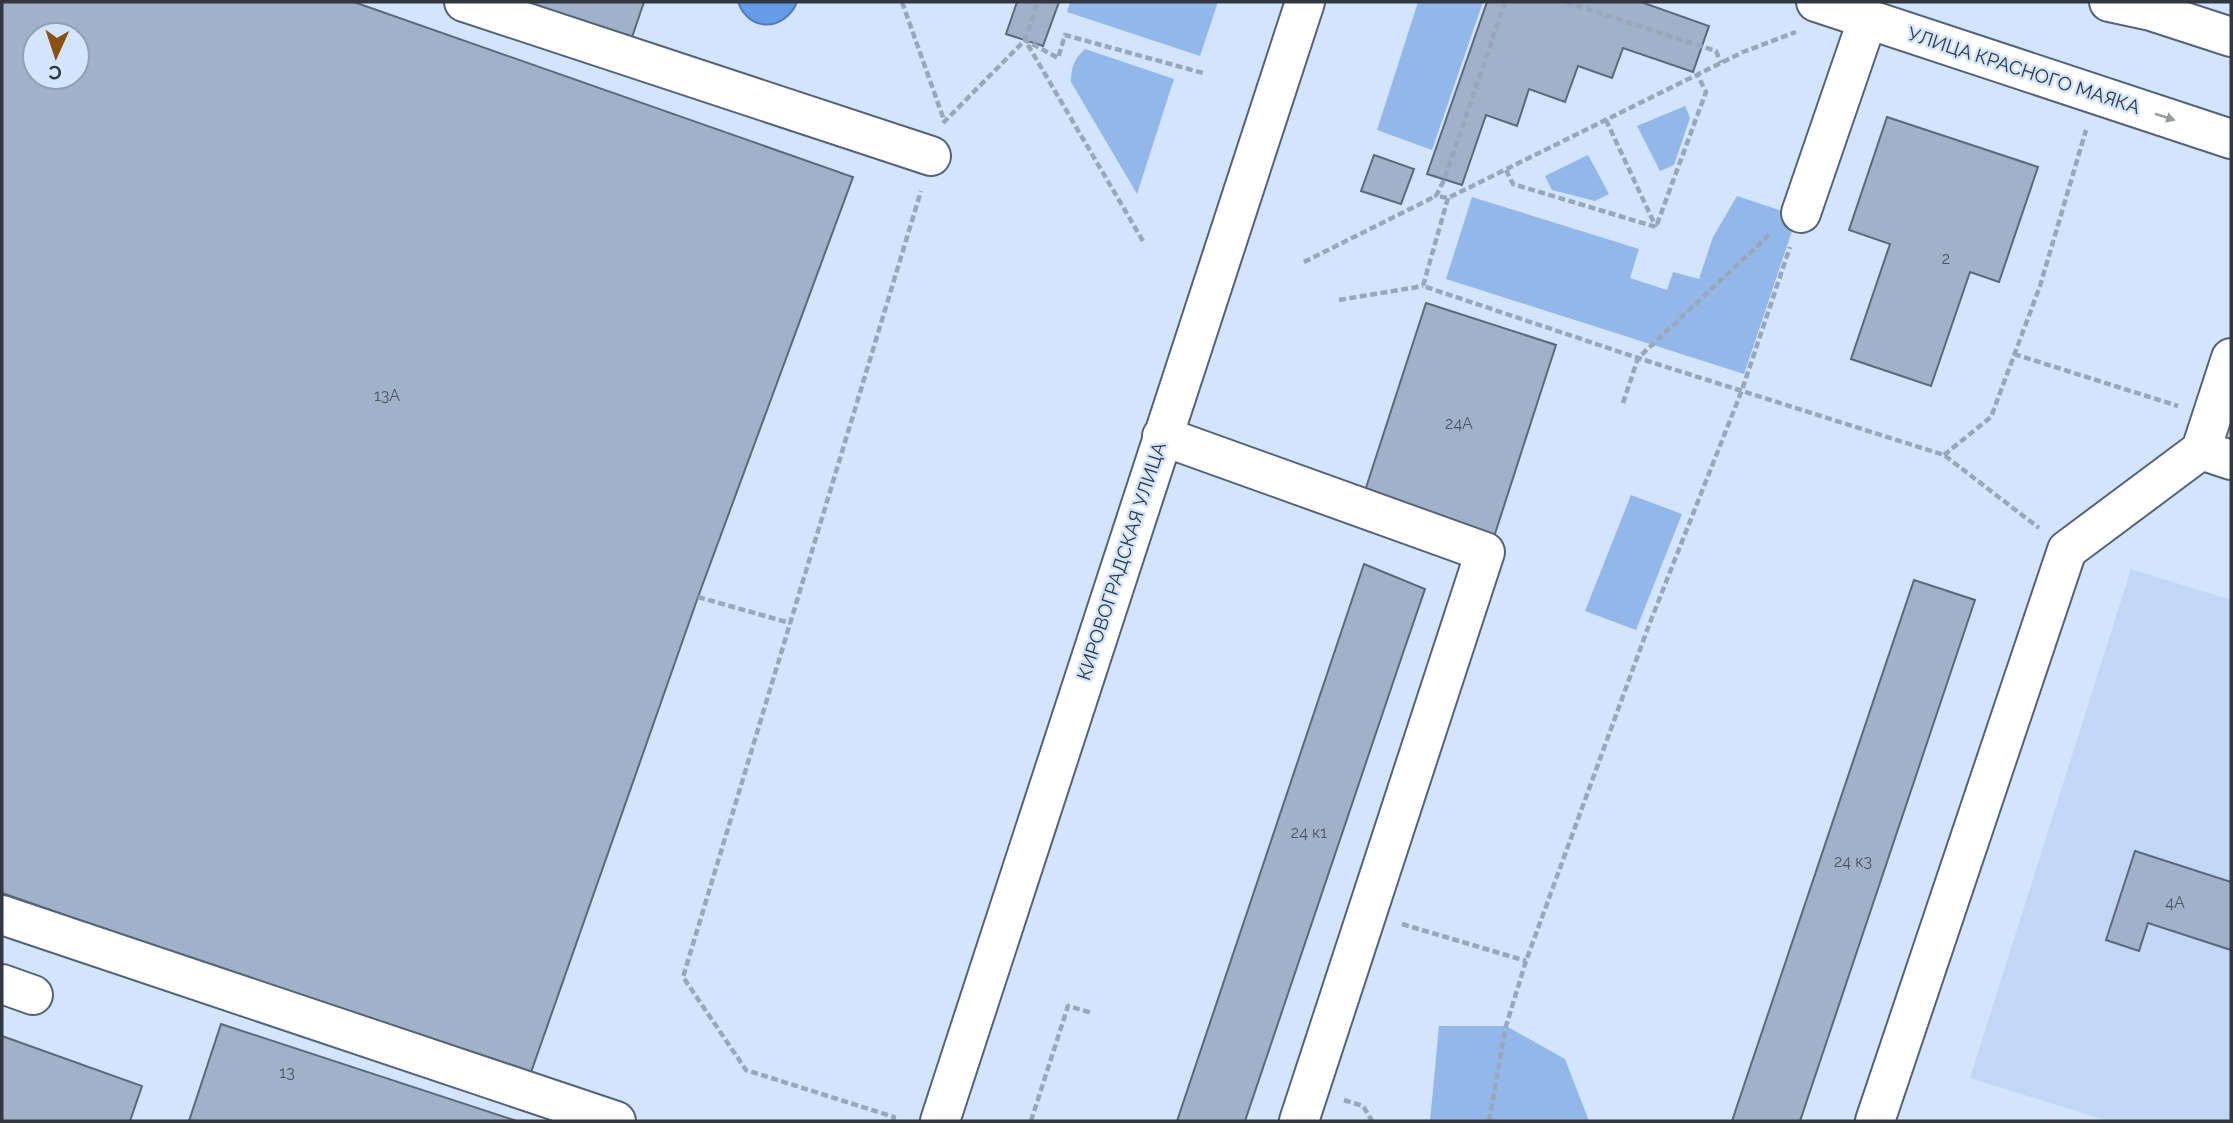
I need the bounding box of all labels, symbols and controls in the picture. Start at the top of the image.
north arrow [21,21,91,91]
street label: УЛИЦА КРАСНОГО МАЯКА [1905,22,2143,118]
text: С [48,62,62,84]
one-way arrow [2155,112,2176,123]
house number: 2 [1942,249,1950,268]
house number: 13А [374,386,400,405]
house number: 24А [1445,414,1473,433]
street label: КИРОВОГРАДСКАЯ УЛИЦА [1072,439,1170,683]
house number: 24 к1 [1291,823,1327,842]
house number: 24 к3 [1834,852,1872,871]
house number: 4А [2165,893,2185,912]
house number: 13 [279,1063,295,1082]

